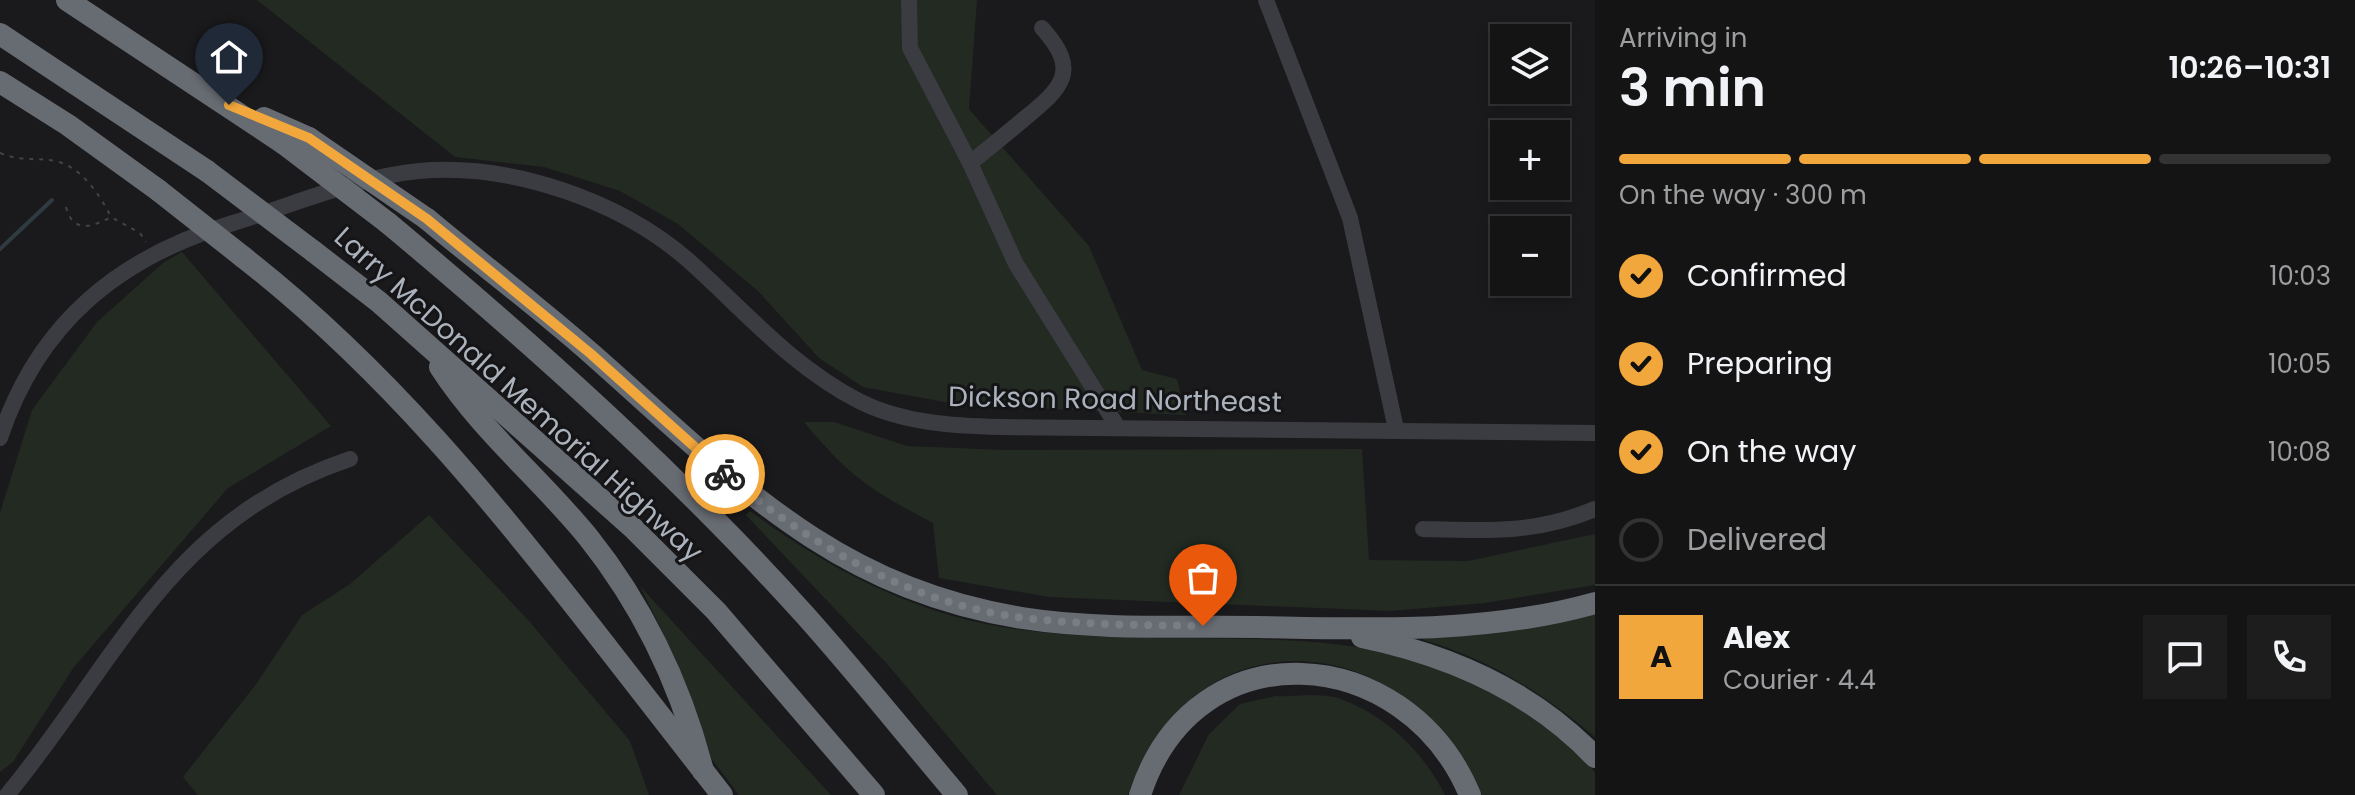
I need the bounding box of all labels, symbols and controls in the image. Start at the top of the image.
text: Arriving in [1619,20,1748,56]
pin [195,23,263,105]
map controls [1490,24,1570,296]
button: layers [1490,24,1570,104]
icon: home [207,35,251,79]
text: 10:26–10:31 [2168,46,2331,89]
text: 3 min [1619,51,1766,124]
button: + [1490,120,1570,200]
text: On the way · 300 m [1619,177,1867,213]
button: − [1490,216,1570,296]
street label: Larry McDonald Memorial Highway [326,218,712,571]
icon: check [1619,254,1663,298]
text: Confirmed [1687,254,1847,297]
text: 10:03 [2269,258,2331,294]
icon: check [1619,342,1663,386]
text: Preparing [1687,342,1833,385]
text: 10:05 [2268,346,2331,382]
street label: Dickson Road Northeast [948,377,1282,422]
icon: check [1619,430,1663,474]
text: On the way [1687,430,1856,473]
courier [685,434,765,514]
text: 10:08 [2268,434,2331,470]
icon: bike [703,452,747,496]
text: Delivered [1687,518,1827,561]
pin [1169,544,1237,626]
icon: bag [1181,556,1225,600]
button: chat [2143,615,2227,699]
button: phone [2247,615,2331,699]
text: Alex [1723,616,1790,659]
text: A [1650,635,1672,678]
text: Courier · 4.4 [1723,662,1876,698]

